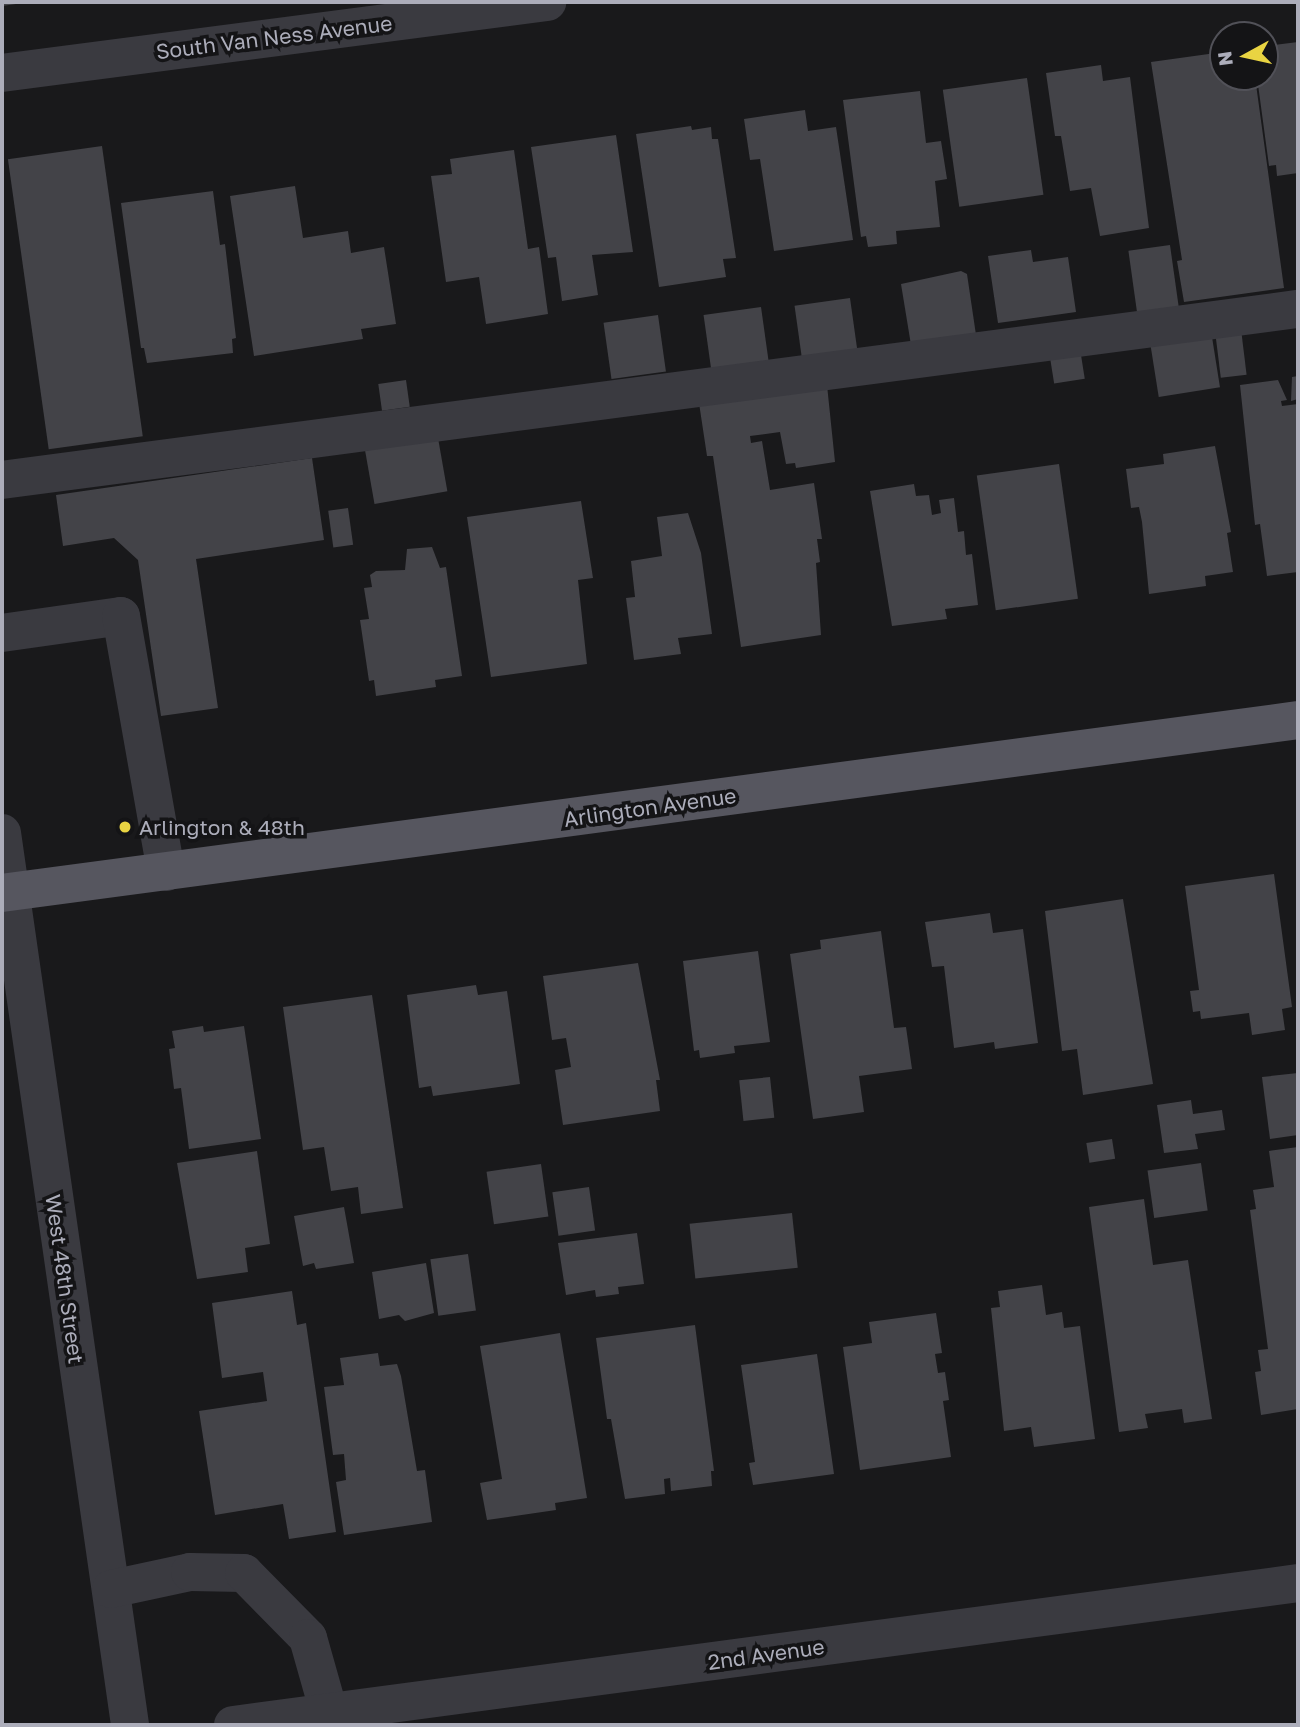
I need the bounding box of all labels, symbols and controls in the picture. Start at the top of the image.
street label: South Van Ness Avenue [154,10,394,64]
north arrow [1209,21,1279,91]
text: N [1212,50,1237,67]
street label: Arlington Avenue [562,782,738,832]
place label: Arlington & 48th [139,814,305,840]
marker: Arlington & 48th [117,819,133,835]
street label: West 48th Street [41,1193,89,1365]
street label: 2nd Avenue [706,1633,826,1675]

